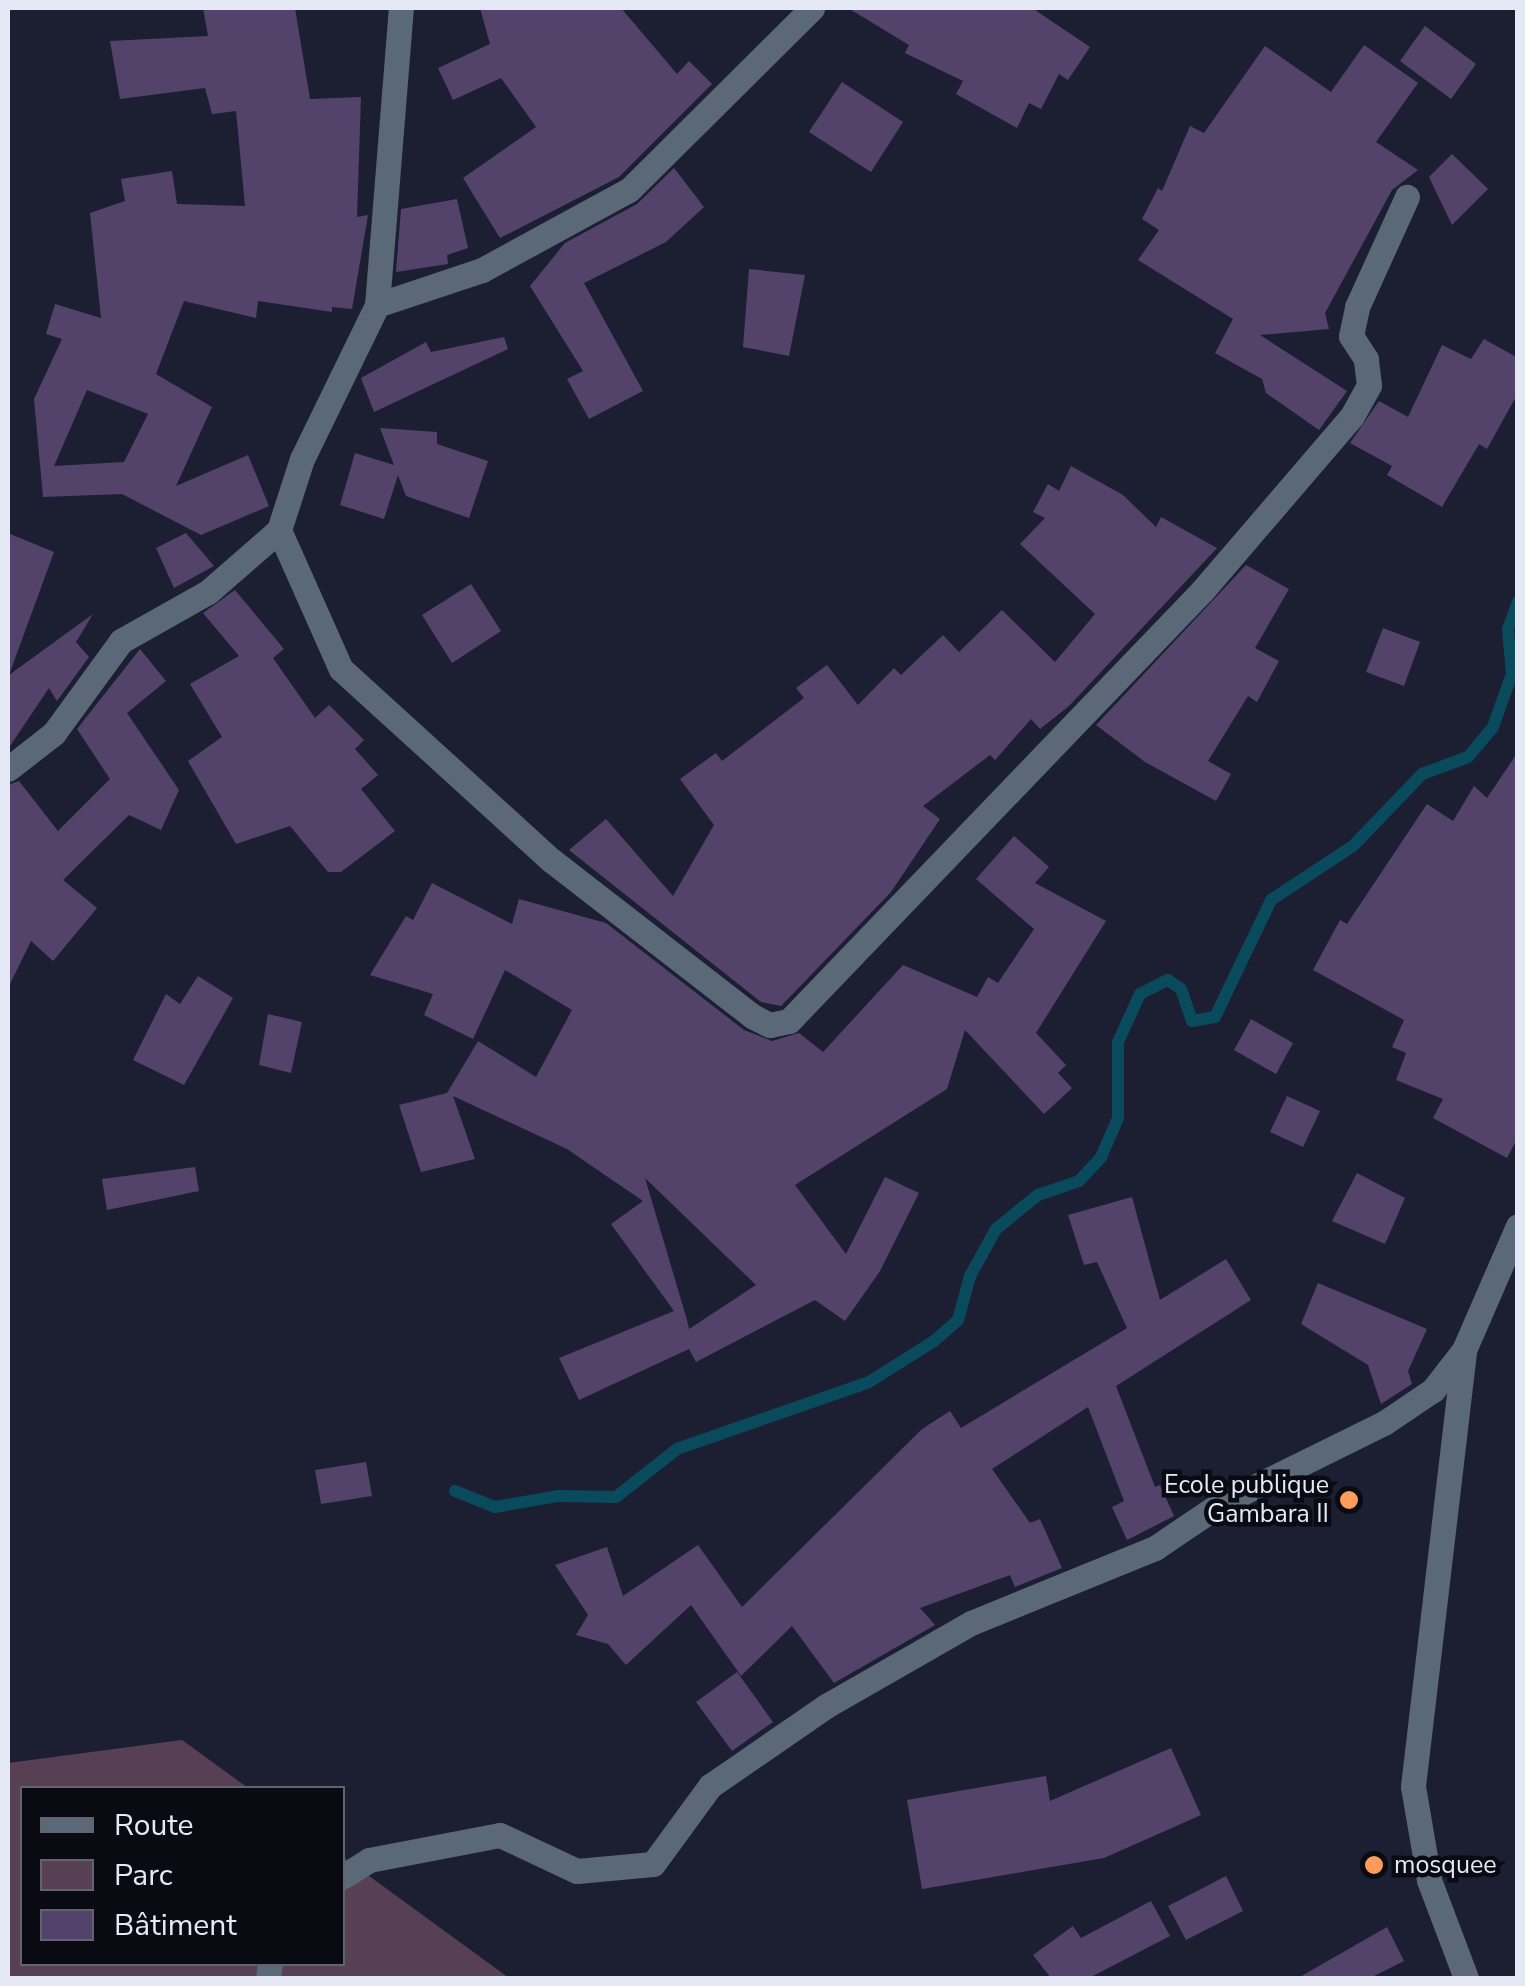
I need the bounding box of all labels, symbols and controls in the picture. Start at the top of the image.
place label: Ecole publique Gambara II [1164,1471,1329,1530]
marker: Ecole publique Gambara II [1338,1489,1360,1511]
legend [20,1786,345,1966]
text: Route [114,1805,194,1846]
place label: mosquee [1394,1850,1497,1880]
marker: mosquee [1363,1854,1385,1876]
text: Parc [114,1855,173,1896]
text: Bâtiment [114,1905,237,1946]

